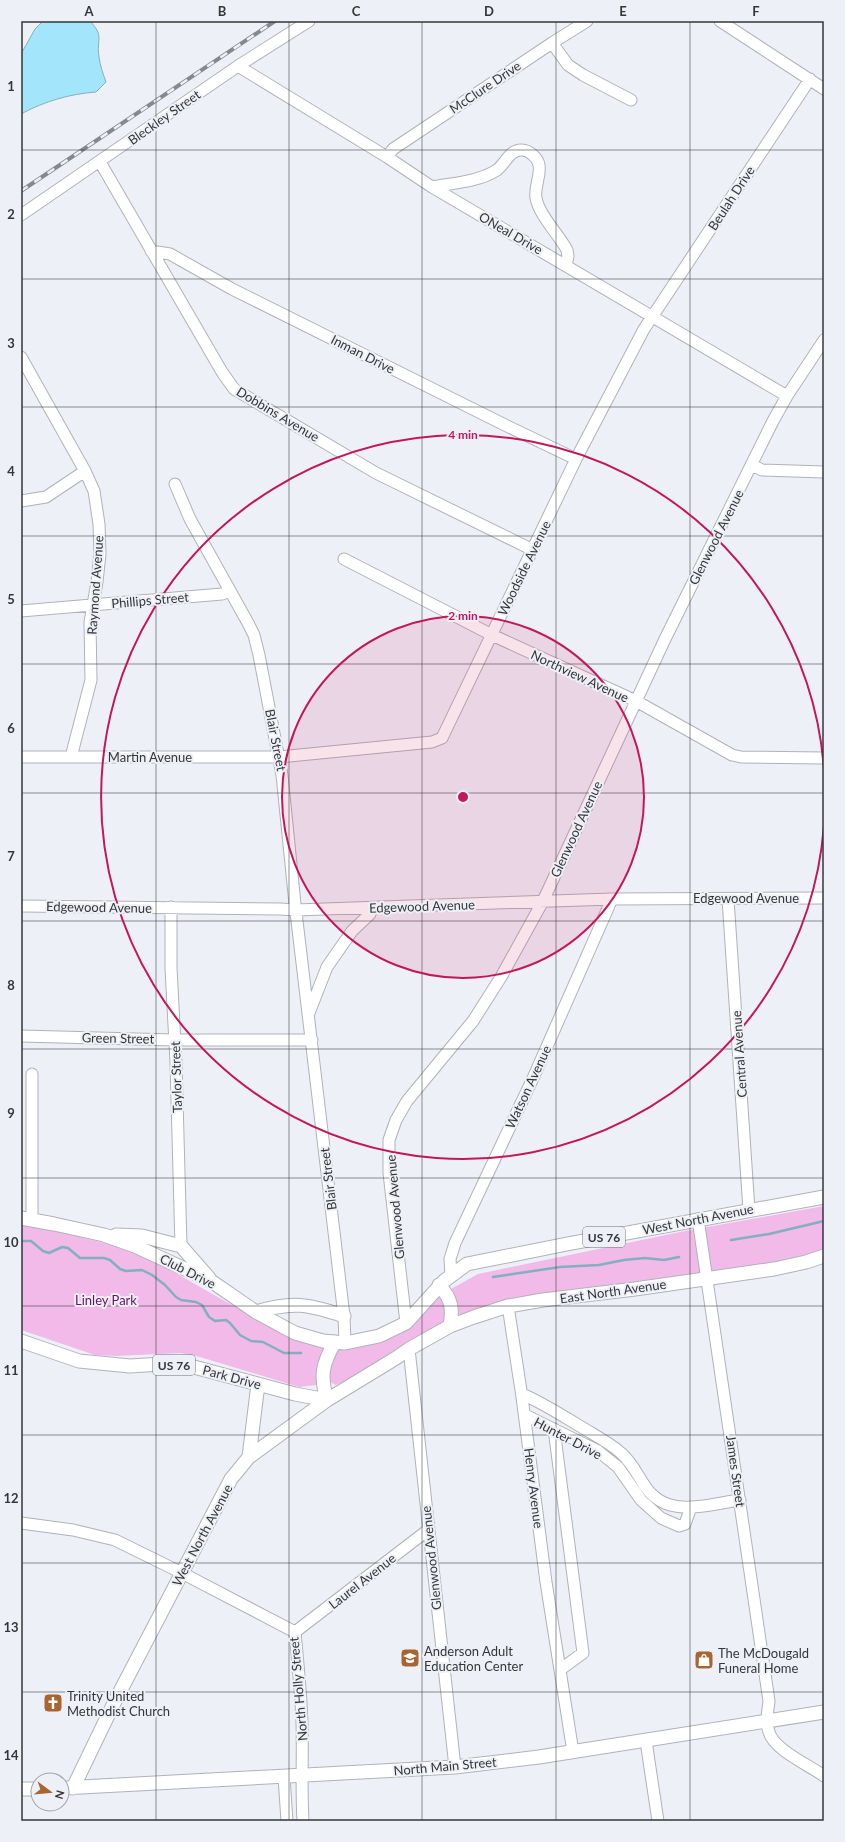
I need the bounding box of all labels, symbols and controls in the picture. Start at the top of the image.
text: A [83,3,94,19]
text: B [218,3,227,19]
text: C [352,3,361,19]
text: D [484,3,494,19]
text: E [619,3,627,19]
text: F [752,3,760,19]
street label: McClure Drive [446,57,524,117]
text: 1 [7,78,15,94]
street label: Bleckley Street [125,86,204,148]
street label: Beulah Drive [704,163,758,233]
text: 2 [7,206,15,222]
street label: ONeal Drive [476,208,546,258]
street label: Inman Drive [328,331,398,377]
text: 3 [7,335,15,351]
street label: Dobbins Avenue [234,383,322,445]
text: 4 min [448,427,478,442]
text: 4 [7,463,15,479]
street label: Glenwood Avenue [685,487,747,587]
street label: Woodside Avenue [494,518,554,618]
street label: Raymond Avenue [84,535,106,635]
street label: Phillips Street [111,589,190,611]
text: 5 [7,591,15,607]
text: 2 min [448,608,478,623]
street label: Northview Avenue [529,646,632,706]
street label: Blair Street [262,708,290,773]
text: 6 [7,720,15,736]
street label: Martin Avenue [108,749,192,765]
street label: Glenwood Avenue [547,778,605,880]
centre of rings [456,790,470,804]
text: 7 [7,848,15,864]
street label: Edgewood Avenue [693,890,799,906]
street label: Edgewood Avenue [369,896,475,916]
street label: Edgewood Avenue [46,898,152,916]
text: 8 [7,977,15,993]
street label: Central Avenue [728,1010,750,1098]
street label: Green Street [82,1029,155,1047]
street label: Taylor Street [167,1041,185,1113]
street label: Watson Avenue [502,1043,554,1131]
text: 9 [7,1105,15,1121]
street label: Blair Street [316,1146,340,1211]
street label: Glenwood Avenue [382,1154,408,1260]
street label: West North Avenue [641,1200,755,1238]
road number: US 76 [583,1227,625,1247]
text: 10 [3,1234,19,1250]
street label: Club Drive [157,1250,219,1292]
street label: East North Avenue [559,1276,667,1306]
park label: Linley Park [75,1292,137,1308]
road number: US 76 [153,1355,195,1375]
text: 11 [3,1362,19,1378]
street label: Park Drive [201,1362,263,1392]
street label: Hunter Drive [531,1413,605,1463]
street label: James Street [723,1434,749,1508]
street label: Henry Avenue [521,1447,547,1529]
street label: West North Avenue [168,1481,236,1589]
text: 12 [3,1490,19,1506]
street label: Glenwood Avenue [418,1505,444,1611]
street label: Laurel Avenue [325,1550,399,1612]
text: 13 [3,1619,19,1635]
street label: North Holly Street [285,1636,311,1742]
place label: Anderson Adult Education Center [424,1643,523,1674]
place label: The McDougald Funeral Home [718,1645,809,1676]
school or university icon: Anderson Adult Education Center [399,1647,421,1669]
shop icon: The McDougald Funeral Home [693,1649,715,1671]
place label: Trinity United Methodist Church [67,1688,170,1719]
church icon: Trinity United Methodist Church [42,1692,64,1714]
text: 14 [3,1747,19,1763]
street label: North Main Street [393,1753,498,1778]
north arrow [30,1772,70,1812]
text: N [53,1789,68,1801]

